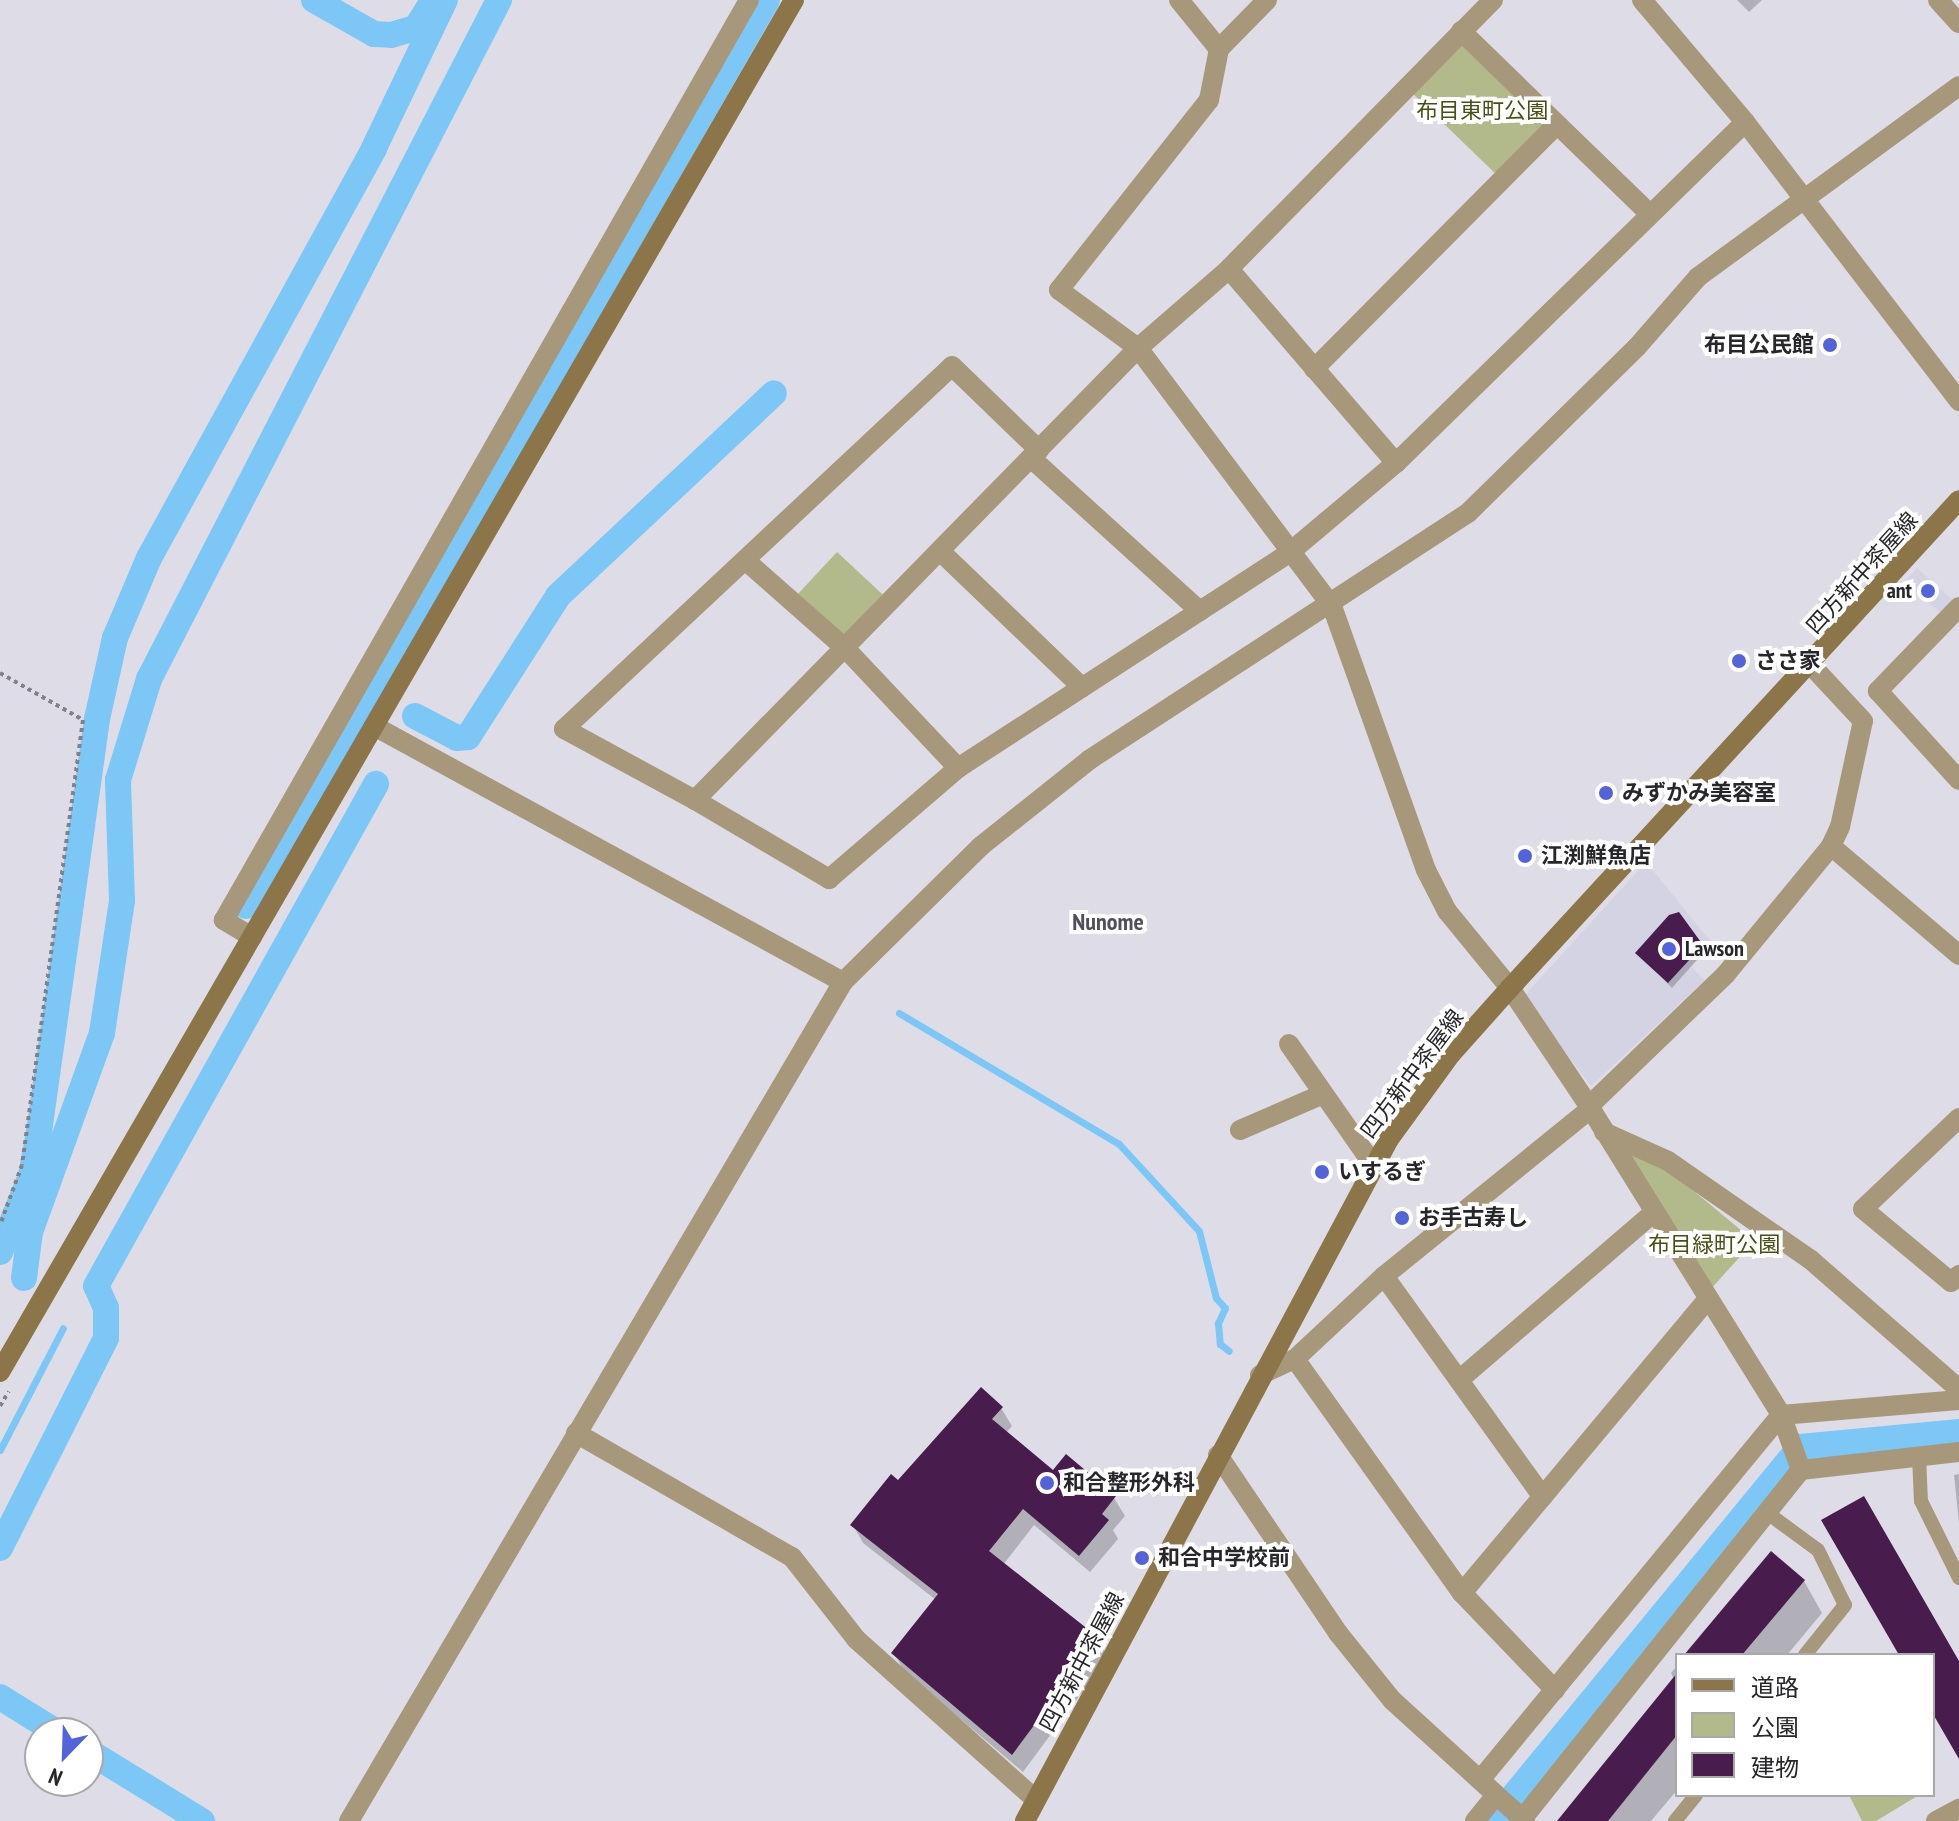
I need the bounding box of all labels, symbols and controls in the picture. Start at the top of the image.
park label: 布目東町公園 [1416,98,1548,124]
place label: 布目公民館 [1704,332,1814,358]
marker: 布目公民館 [1821,336,1839,354]
street label: 四方新中茶屋線 [1801,507,1923,639]
place label: ant [1887,578,1912,604]
marker: ant [1919,582,1937,600]
place label: ささ家 [1755,648,1821,674]
marker: ささ家 [1730,652,1748,670]
place label: みずかみ美容室 [1622,780,1776,806]
marker: みずかみ美容室 [1597,784,1615,802]
place label: 江渕鮮魚店 [1541,843,1651,869]
marker: 江渕鮮魚店 [1516,847,1534,865]
district label: Nunome [1072,908,1144,936]
place label: Lawson [1685,936,1744,962]
marker: Lawson [1660,940,1678,958]
street label: 四方新中茶屋線 [1355,1005,1469,1143]
place label: いするぎ [1338,1159,1426,1185]
marker: いするぎ [1313,1163,1331,1181]
place label: お手古寿し [1418,1205,1528,1231]
marker: お手古寿し [1393,1209,1411,1227]
park label: 布目緑町公園 [1648,1232,1780,1258]
place label: 和合整形外科 [1063,1470,1195,1496]
marker: 和合整形外科 [1038,1474,1056,1492]
place label: 和合中学校前 [1158,1545,1290,1571]
marker: 和合中学校前 [1133,1549,1151,1567]
street label: 四方新中茶屋線 [1034,1588,1130,1736]
legend [1675,1653,1935,1797]
text: 道路 [1751,1672,1799,1703]
text: 公園 [1751,1712,1799,1743]
north arrow [24,1717,104,1797]
text: 建物 [1751,1752,1799,1783]
text: N [44,1762,66,1792]

